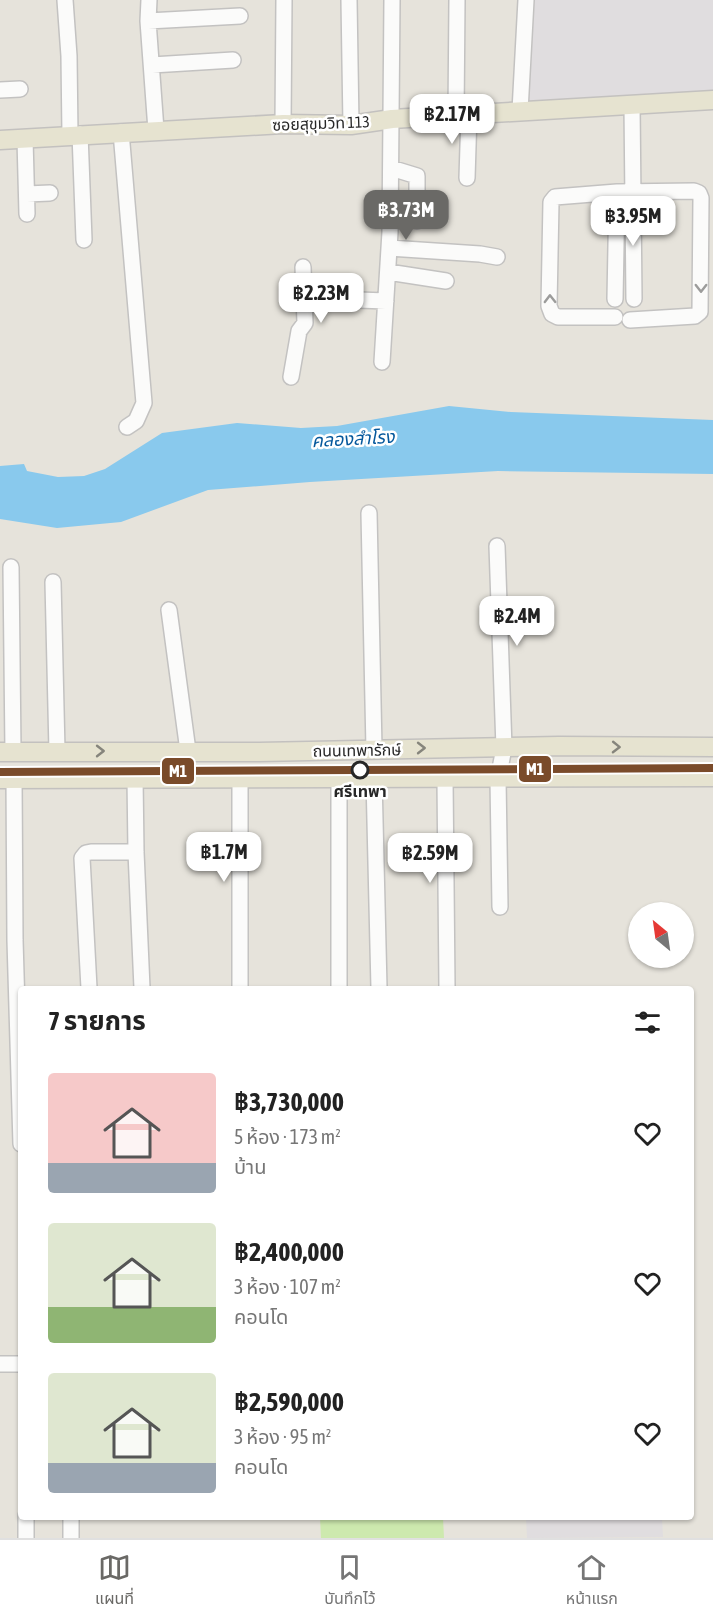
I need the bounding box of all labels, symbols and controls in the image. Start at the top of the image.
pin: ฿2.17M [403,94,501,145]
text: ฿2.17M [424,102,480,125]
street label: ซอยสุขุมวิท 113 [272,112,370,135]
pin: ฿3.73M [357,190,455,241]
pin: ฿3.95M [584,196,682,247]
text: ฿3.73M [378,198,434,221]
text: ฿3.95M [605,204,661,227]
pin: ฿2.23M [272,273,370,324]
text: ฿2.23M [293,281,349,304]
one-way arrow [695,283,707,292]
one-way arrow [544,294,556,303]
water label: คลองสำโรง [311,426,396,451]
pin: ฿2.4M [475,596,559,647]
text: ฿2.4M [493,604,541,627]
street label: ถนนเทพารักษ์ [312,740,402,760]
one-way arrow [612,741,621,753]
one-way arrow [417,742,426,754]
one-way arrow [96,745,105,757]
line badge: M1 [518,755,552,783]
line badge: M1 [161,757,195,785]
text: M1 [526,760,545,778]
marker: ศรีเทพา [351,761,369,779]
text: M1 [169,762,188,780]
place label: ศรีเทพา [333,782,387,800]
pin: ฿1.7M [182,832,266,883]
pin: ฿2.59M [381,833,479,884]
text: ฿1.7M [200,840,248,863]
text: ฿2.59M [402,841,458,864]
north arrow [628,902,694,968]
map controls [628,902,694,968]
text: 7 รายการ [48,1006,146,1036]
icon: filters [631,1006,664,1039]
text: ฿3,730,000 [234,1087,344,1117]
icon: home [96,1097,168,1169]
icon: heart [631,1117,664,1150]
text: 5 ห้อง · 173 m² [234,1125,341,1148]
text: บ้าน [234,1155,266,1178]
text: ฿2,400,000 [234,1237,344,1267]
icon: home [96,1247,168,1319]
icon: heart [631,1267,664,1300]
text: 3 ห้อง · 107 m² [234,1275,341,1298]
text: คอนโด [234,1305,288,1328]
text: ฿2,590,000 [234,1387,344,1417]
icon: home [96,1397,168,1469]
icon: heart [631,1417,664,1450]
text: 3 ห้อง · 95 m² [234,1425,331,1448]
text: คอนโด [234,1455,288,1478]
tab: แผนที่ [95,1551,134,1611]
tab: บันทึกไว้ [324,1551,376,1611]
tab: หน้าแรก [566,1551,618,1611]

